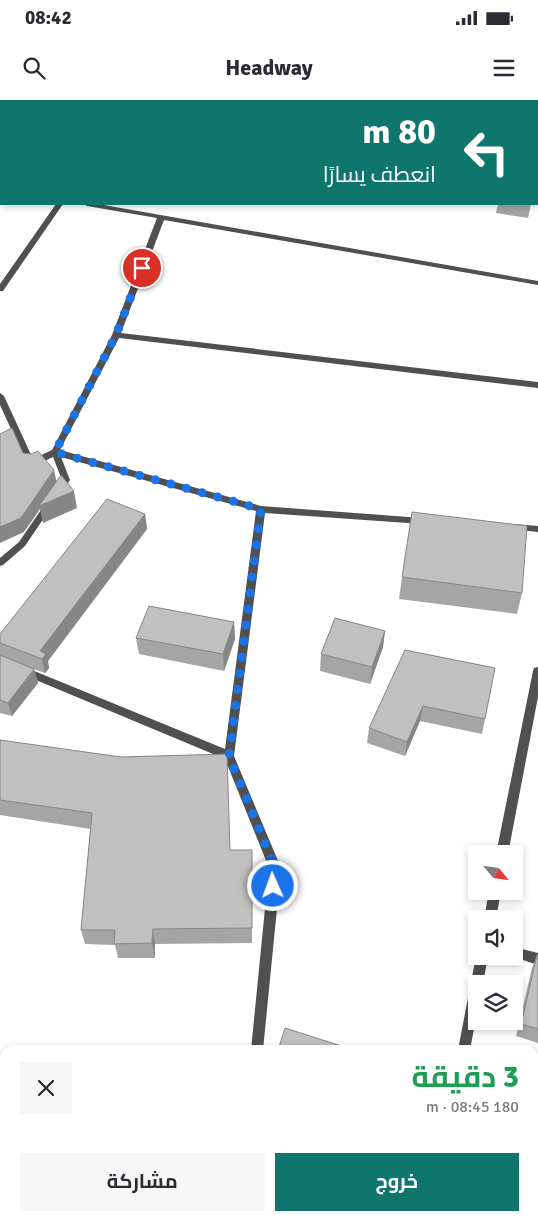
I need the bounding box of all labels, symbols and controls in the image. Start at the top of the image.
text: 08:42 [25,6,72,30]
icon: search [20,54,48,82]
text: Headway [225,54,313,81]
icon: menu [490,54,518,82]
text: 80 m [362,110,436,153]
icon: left [454,120,519,185]
text: انعطف يسارًا [323,161,436,188]
pin [121,247,163,289]
icon: arrive [128,254,156,282]
north arrow [468,845,522,900]
map controls [468,845,523,1030]
position arrow [246,859,298,911]
button: sound [468,910,523,965]
button: layers [468,975,523,1030]
text: 3 دقيقة [411,1059,519,1096]
button: close [20,1062,72,1114]
text: 180 m · 08:45 [426,1097,519,1117]
button: مشاركة [20,1153,265,1211]
button: خروج [275,1153,519,1211]

